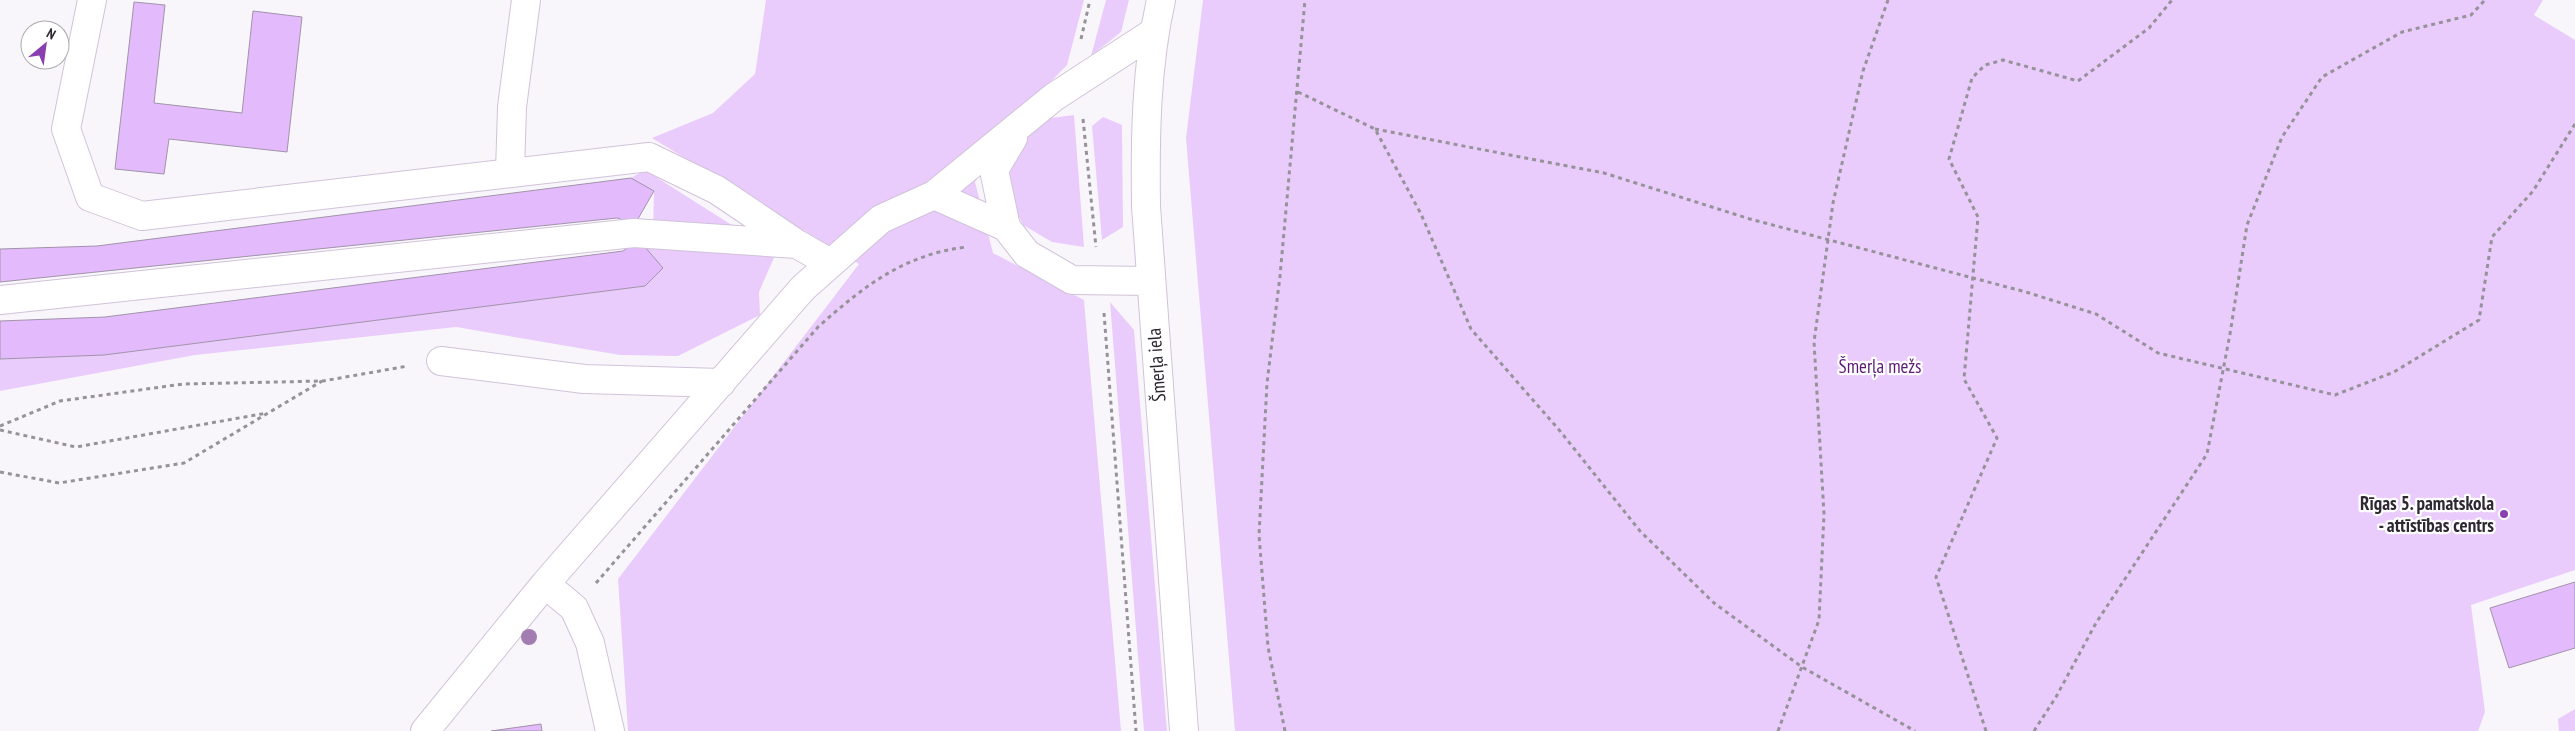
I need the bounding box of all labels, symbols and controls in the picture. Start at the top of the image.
north arrow [20,20,70,70]
text: N [44,24,59,43]
street label: Šmerļa iela [1141,327,1171,403]
park label: Šmerļa mežs [1839,354,1921,378]
place label: Rīgas 5. pamatskola - attīstības centrs [2360,491,2494,537]
marker: Rīgas 5. pamatskola - attīstības centrs [2498,508,2510,520]

